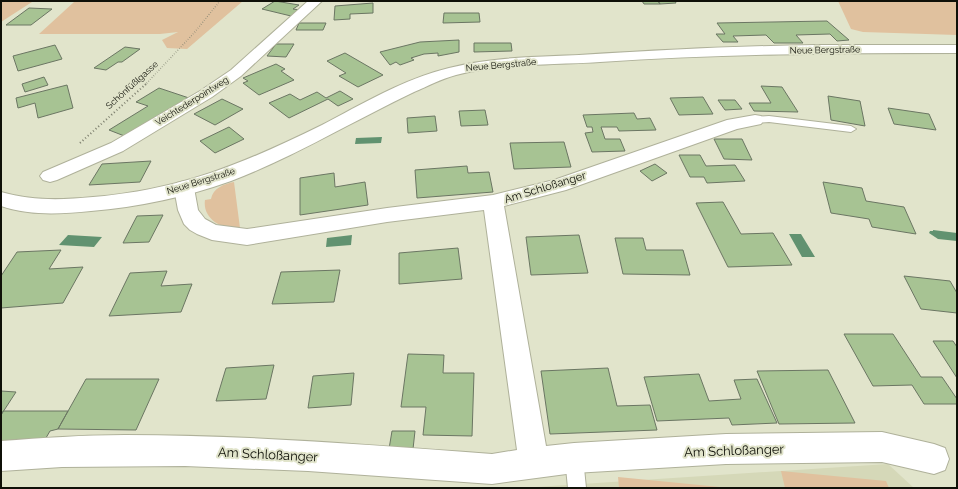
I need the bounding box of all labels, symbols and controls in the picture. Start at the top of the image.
street label: Neue Bergstraße [790,44,861,56]
street label: Neue Bergstraße [465,57,537,73]
street label: Schönfüßlgasse [104,59,161,111]
street label: Veichtederpointweg [154,74,230,128]
street label: Neue Bergstraße [166,166,237,196]
street label: Am Schloßanger [503,169,588,206]
street label: Am Schloßanger [684,441,785,460]
street label: Am Schloßanger [218,444,319,465]

